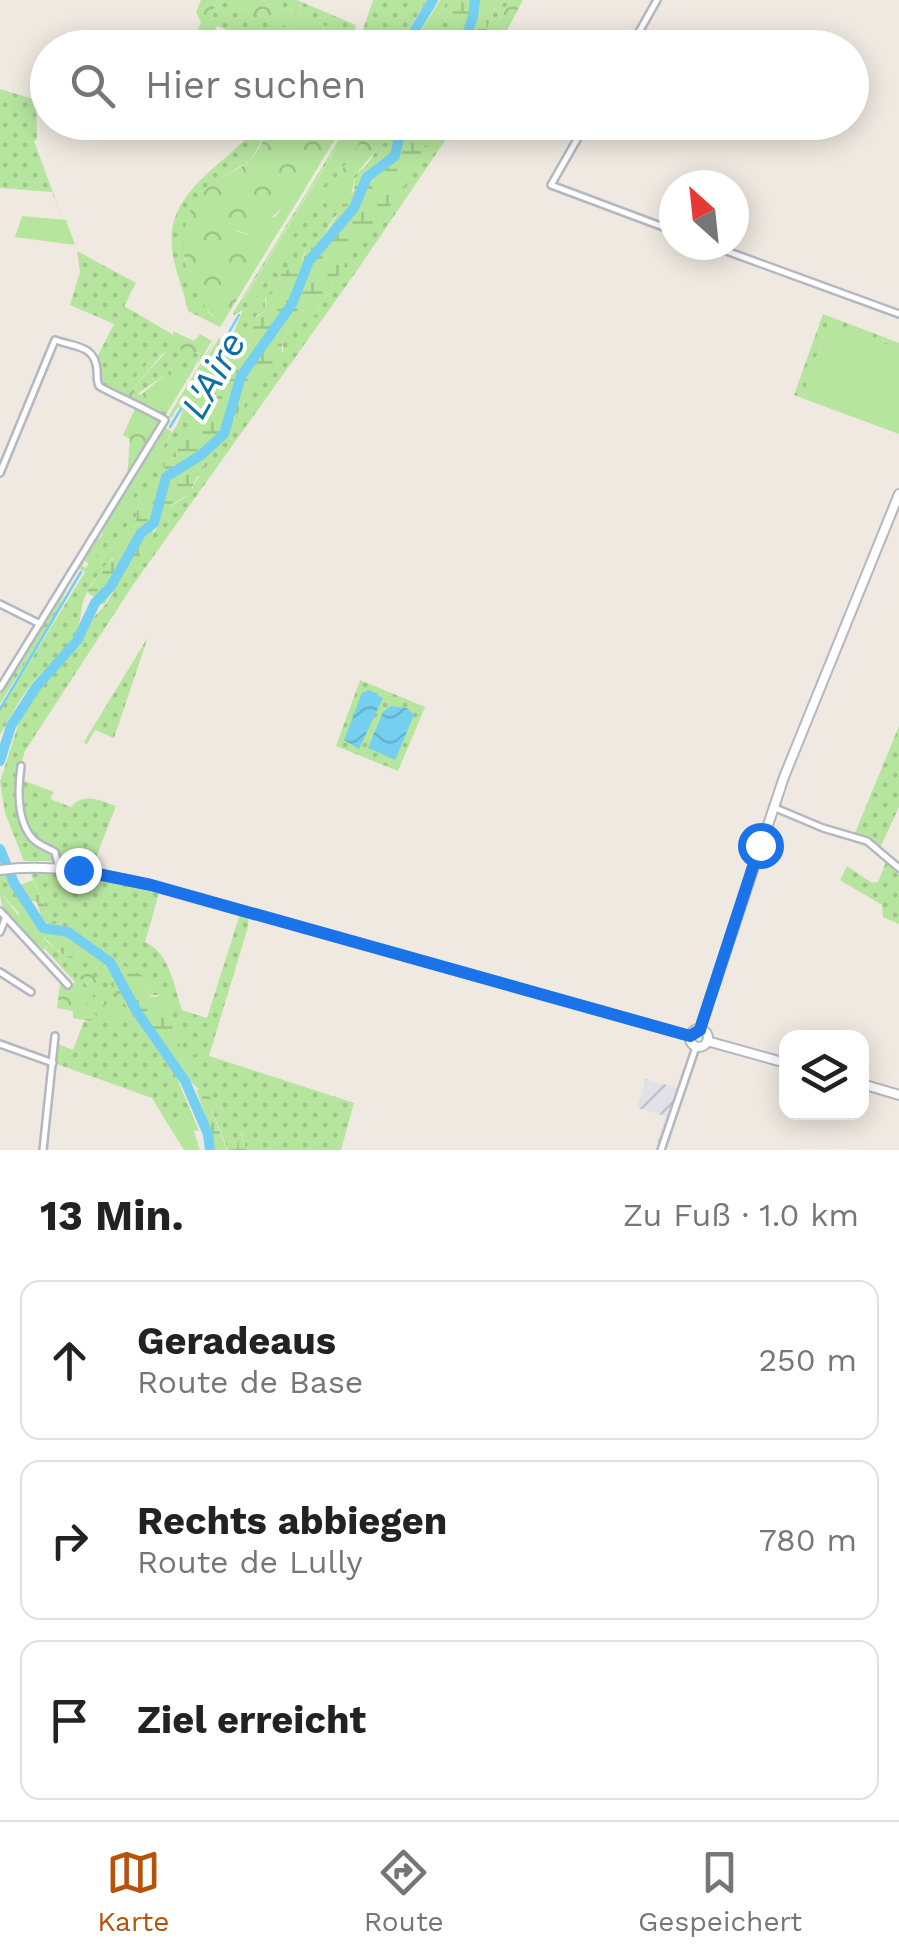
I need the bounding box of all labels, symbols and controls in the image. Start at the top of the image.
search box [30,30,869,140]
icon: search [65,58,120,113]
text: Hier suchen [145,63,366,107]
north arrow [659,170,749,260]
water label: L'Aire [171,324,255,426]
route start [738,823,784,869]
route end [56,848,102,894]
map controls [779,1030,869,1120]
button: layers [779,1030,869,1120]
text: 13 Min. [40,1191,184,1240]
text: Zu Fuß · 1.0 km [623,1196,859,1234]
text: Geradeaus [137,1319,336,1363]
icon: ahead [42,1333,97,1388]
text: 250 m [758,1341,857,1379]
text: Route de Base [137,1363,363,1401]
text: Rechts abbiegen [137,1499,447,1543]
icon: right [42,1513,97,1568]
text: 780 m [759,1521,857,1559]
text: Route de Lully [137,1543,363,1581]
icon: arrive [42,1693,97,1748]
text: Ziel erreicht [137,1698,366,1742]
tab: Karte [97,1845,169,1938]
tab: Route [364,1845,444,1938]
tab: Gespeichert [638,1845,802,1938]

